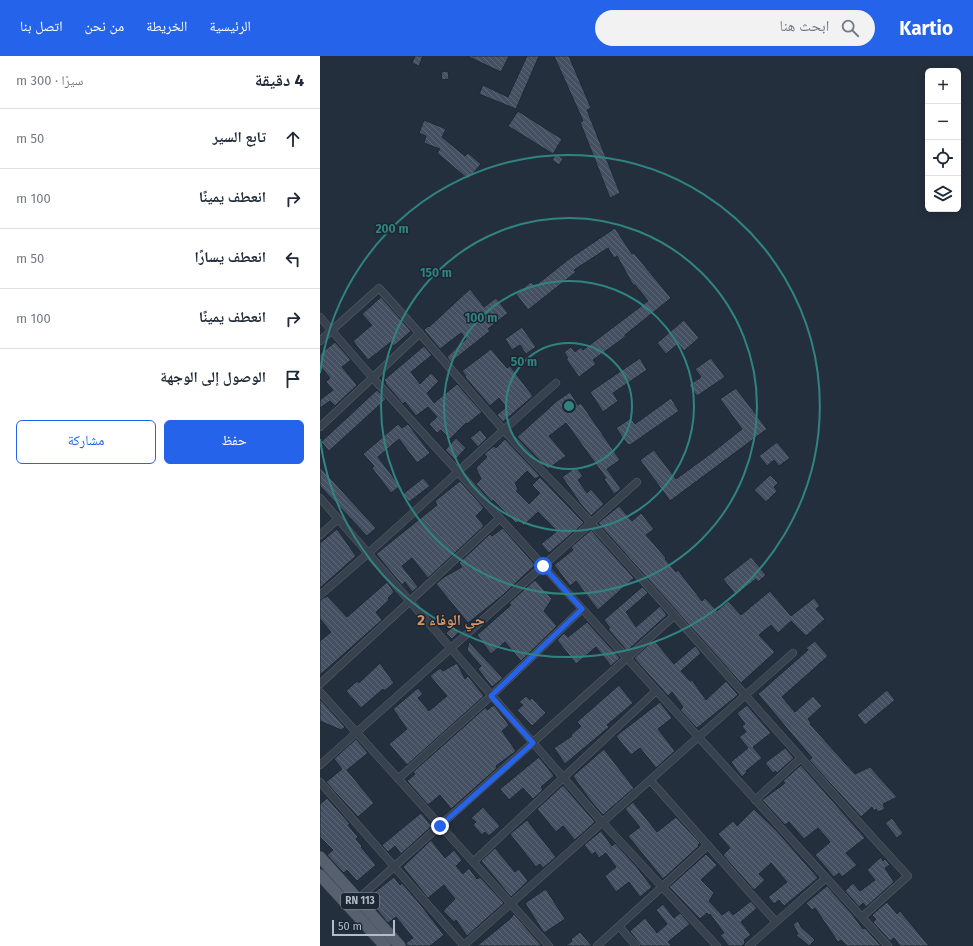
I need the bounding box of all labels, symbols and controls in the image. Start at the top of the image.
search box [595,10,875,46]
text: ابحث هنا [780,17,829,35]
icon: search [839,17,861,39]
text: Kartio [899,17,953,40]
text: اتصل بنا [20,18,63,35]
text: من نحن [85,18,124,35]
text: الخريطة [146,18,187,35]
text: الرئيسية [209,18,251,35]
map controls [925,68,961,212]
button: + [925,68,961,104]
text: 4 دقيقة [255,70,304,91]
text: سيرًا · 300 m [16,73,83,88]
button: − [925,104,961,140]
text: تابع السير [212,128,266,146]
icon: ahead [282,128,304,150]
text: 50 m [16,131,44,146]
button: locate [925,140,961,176]
button: layers [925,176,961,212]
text: انعطف يمينًا [199,188,266,206]
icon: right [282,188,304,210]
text: 100 m [16,191,51,206]
text: 200 m [375,222,409,236]
text: انعطف يسارًا [194,248,266,266]
icon: left [282,248,304,270]
text: 50 m [16,251,44,266]
text: 150 m [420,266,452,280]
text: انعطف يمينًا [199,308,266,326]
icon: right [282,308,304,330]
text: 100 m [16,311,51,326]
text: 100 m [465,311,497,325]
text: 50 m [511,355,537,369]
text: الوصول إلى الوجهة [160,368,266,386]
icon: arrive [282,368,304,390]
centre of rings [562,399,576,413]
button: مشاركة [16,420,156,464]
button: حفظ [164,420,304,464]
route start [534,557,552,575]
district label: حي الوفاء 2 [417,611,485,632]
route end [431,817,449,835]
road number: RN 113 [341,893,379,909]
scale bar [332,918,395,937]
text: 50 m [338,920,362,933]

